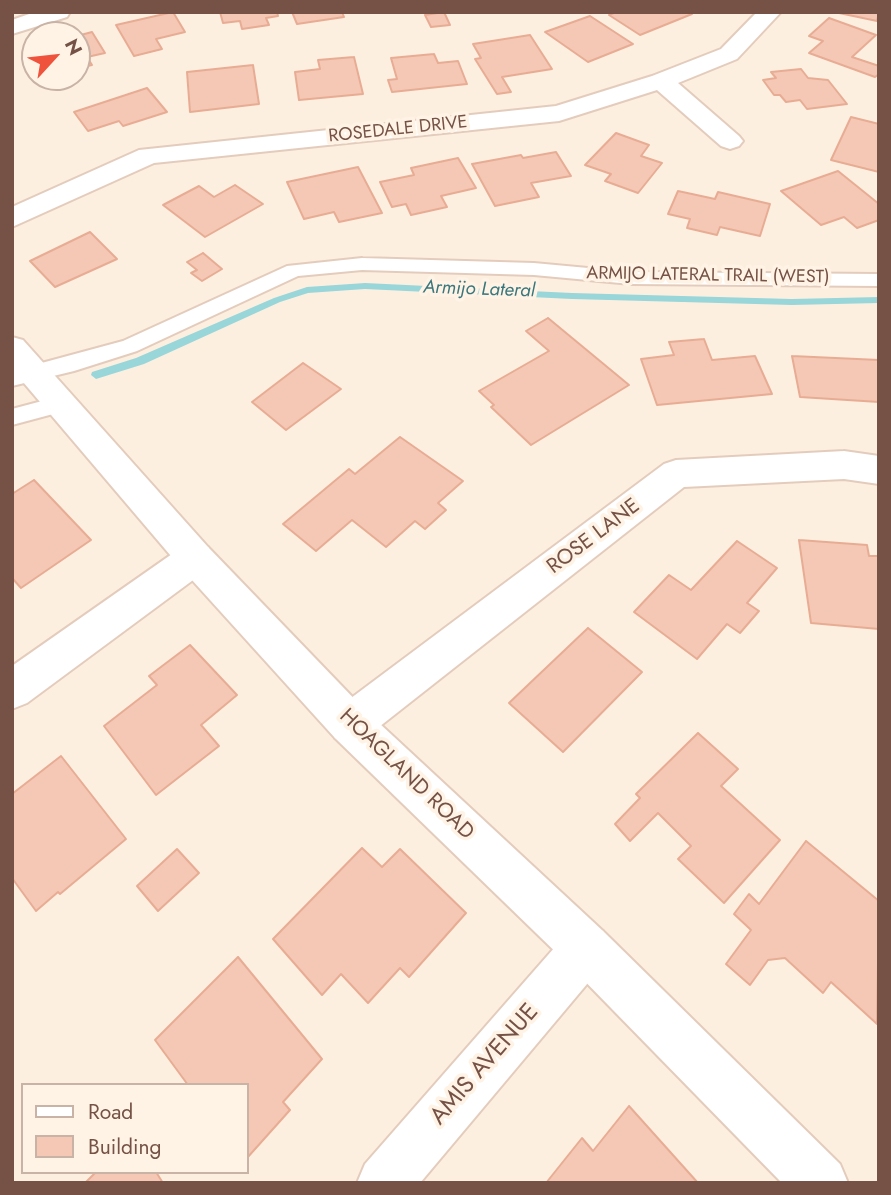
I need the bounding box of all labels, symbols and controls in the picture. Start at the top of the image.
north arrow [21,21,91,91]
text: N [58,34,89,60]
street label: ROSEDALE DRIVE [327,112,469,148]
street label: ARMIJO LATERAL TRAIL (WEST) [586,263,830,289]
water label: Armijo Lateral [423,277,535,303]
street label: ROSE LANE [543,494,645,580]
street label: HOAGLAND ROAD [334,704,478,846]
street label: AMIS AVENUE [425,999,545,1131]
legend [21,1083,248,1174]
text: Road [88,1097,133,1127]
text: Building [88,1132,161,1162]

